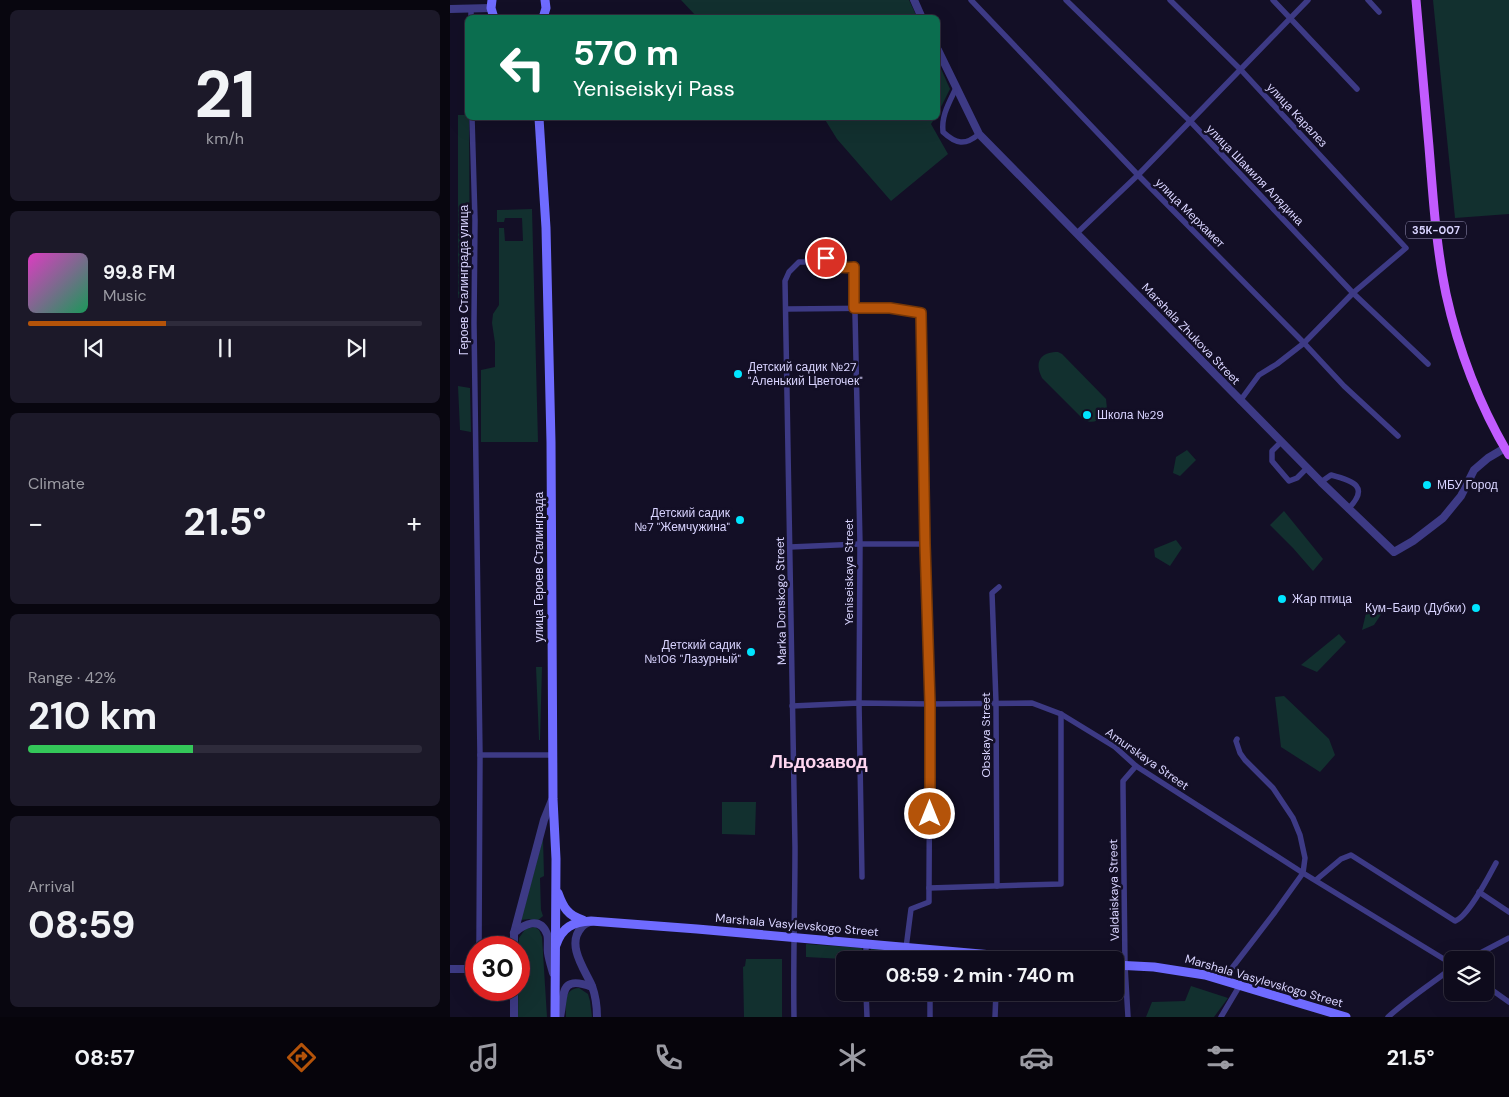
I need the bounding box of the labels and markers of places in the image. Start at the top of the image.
pin [805,237,847,279]
place label: Детский садик №27 "Аленький Цветочек" [748,359,863,389]
marker: Детский садик №27 "Аленький Цветочек" [732,368,744,380]
place label: Школа №29 [1097,407,1164,423]
marker: Школа №29 [1081,409,1093,421]
place label: МБУ Город [1437,477,1498,493]
marker: МБУ Город [1421,479,1433,491]
place label: Детский садик №7 "Жемчужина" [634,505,731,535]
marker: Детский садик №7 "Жемчужина" [734,514,746,526]
place label: Жар птица [1292,591,1352,607]
marker: Жар птица [1276,593,1288,605]
place label: Кум-Баир (Дубки) [1365,600,1466,616]
marker: Кум-Баир (Дубки) [1470,602,1482,614]
place label: Детский садик №106 "Лазурный" [644,637,742,667]
marker: Детский садик №106 "Лазурный" [745,646,757,658]

